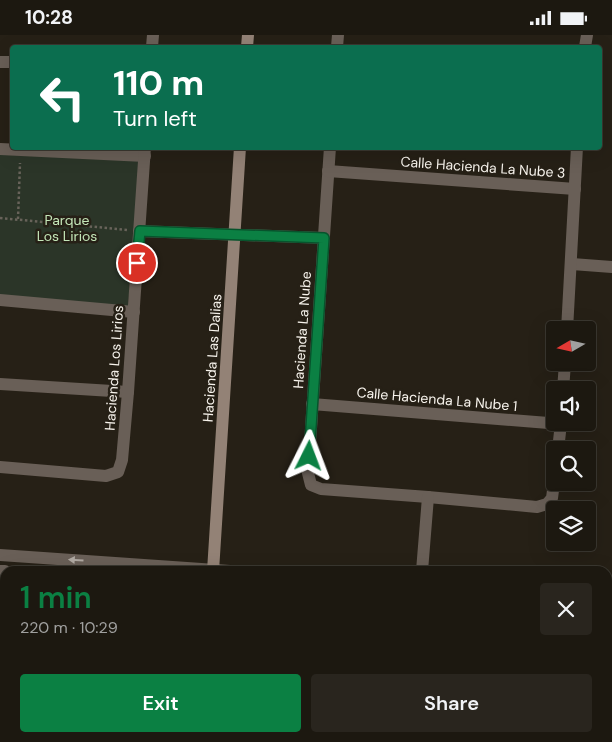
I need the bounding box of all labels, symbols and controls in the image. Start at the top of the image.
text: 10:28 [25,5,73,30]
text: 110 m [113,60,204,106]
icon: left [30,65,95,130]
text: Turn left [113,104,197,133]
street label: Calle Hacienda La Nube 3 [400,152,566,182]
park label: Parque Los Lirios [37,211,97,245]
pin [116,242,158,284]
icon: arrive [123,249,151,277]
street label: Hacienda La Nube [289,271,315,389]
street label: Hacienda Las Dalias [199,293,225,423]
street label: Hacienda Los Lirios [101,305,127,431]
north arrow [546,321,596,371]
map controls [546,321,596,551]
button: sound [546,381,596,431]
street label: Calle Hacienda La Nube 1 [356,383,518,415]
position arrow [282,429,334,481]
button: search [546,441,596,491]
button: layers [546,501,596,551]
one-way arrow [68,556,84,564]
text: 1 min [20,578,92,617]
button: close [540,583,592,635]
text: 220 m · 10:29 [20,617,118,638]
button: Exit [20,674,301,732]
button: Share [311,674,592,732]

